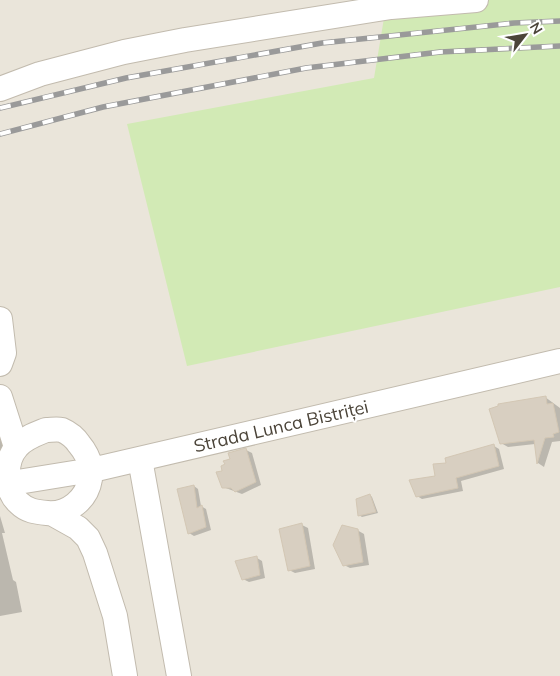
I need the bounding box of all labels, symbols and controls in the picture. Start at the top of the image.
north arrow [500,10,550,60]
text: N [526,19,547,37]
street label: Strada Lunca Bistriței [191,395,371,457]

